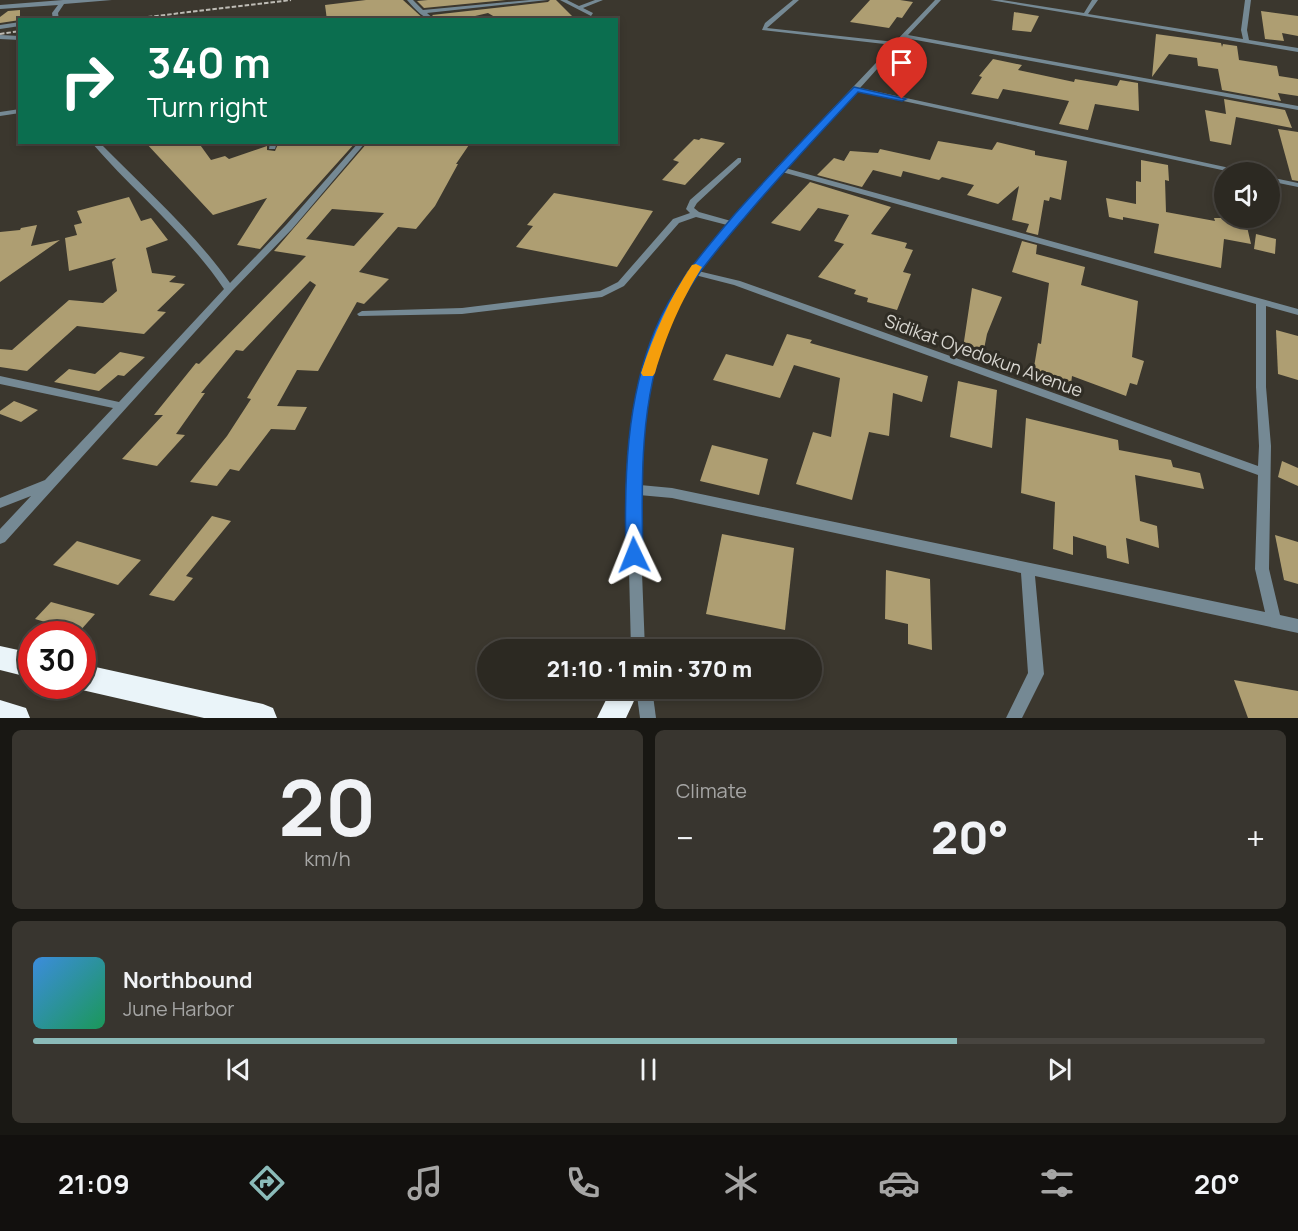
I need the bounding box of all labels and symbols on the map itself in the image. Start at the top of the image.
pin [876,37,927,99]
street label: Sidikat Oyedokun Avenue [881,308,1087,402]
position arrow [602,523,666,587]
speed limit sign: 30 [18,621,96,699]

